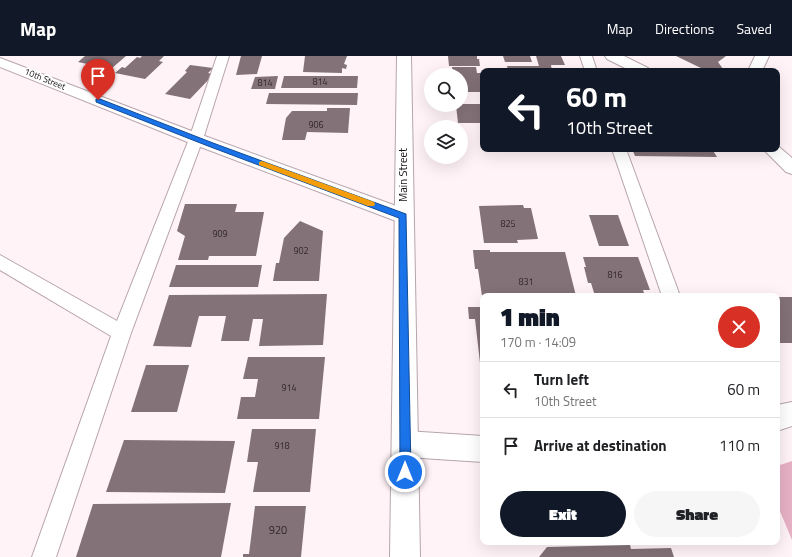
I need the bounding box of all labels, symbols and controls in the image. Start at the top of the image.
text: Map [20,14,56,43]
text: Map [607,18,633,39]
text: Directions [655,18,714,39]
text: Saved [736,18,772,39]
pin [81,59,115,100]
street label: 10th Street [23,64,68,93]
icon: arrive [87,65,109,87]
map controls [424,68,468,164]
button: search [424,68,468,112]
house number: 814 [312,75,328,88]
text: 60 m [566,75,627,118]
house number: 814 [257,76,273,89]
icon: left [500,84,552,136]
text: 10th Street [566,114,653,141]
house number: 906 [308,118,324,131]
button: layers [424,120,468,164]
street label: Main Street [395,148,411,202]
house number: 825 [500,217,516,230]
house number: 909 [212,227,228,240]
house number: 902 [293,244,309,257]
house number: 816 [607,268,623,281]
house number: 831 [518,275,534,288]
text: 1 min [500,299,560,335]
button: close [718,306,760,348]
text: 170 m · 14:09 [500,332,576,352]
text: Turn left [534,368,589,391]
text: 60 m [727,378,760,401]
icon: left [500,379,522,401]
house number: 914 [281,381,297,394]
text: 10th Street [534,391,596,411]
text: Arrive at destination [534,434,667,457]
text: 110 m [719,434,760,457]
icon: arrive [500,435,522,457]
house number: 918 [274,439,290,452]
position arrow [384,451,426,493]
button: Exit [500,491,626,537]
button: Share [634,491,760,537]
house number: 920 [269,522,287,538]

